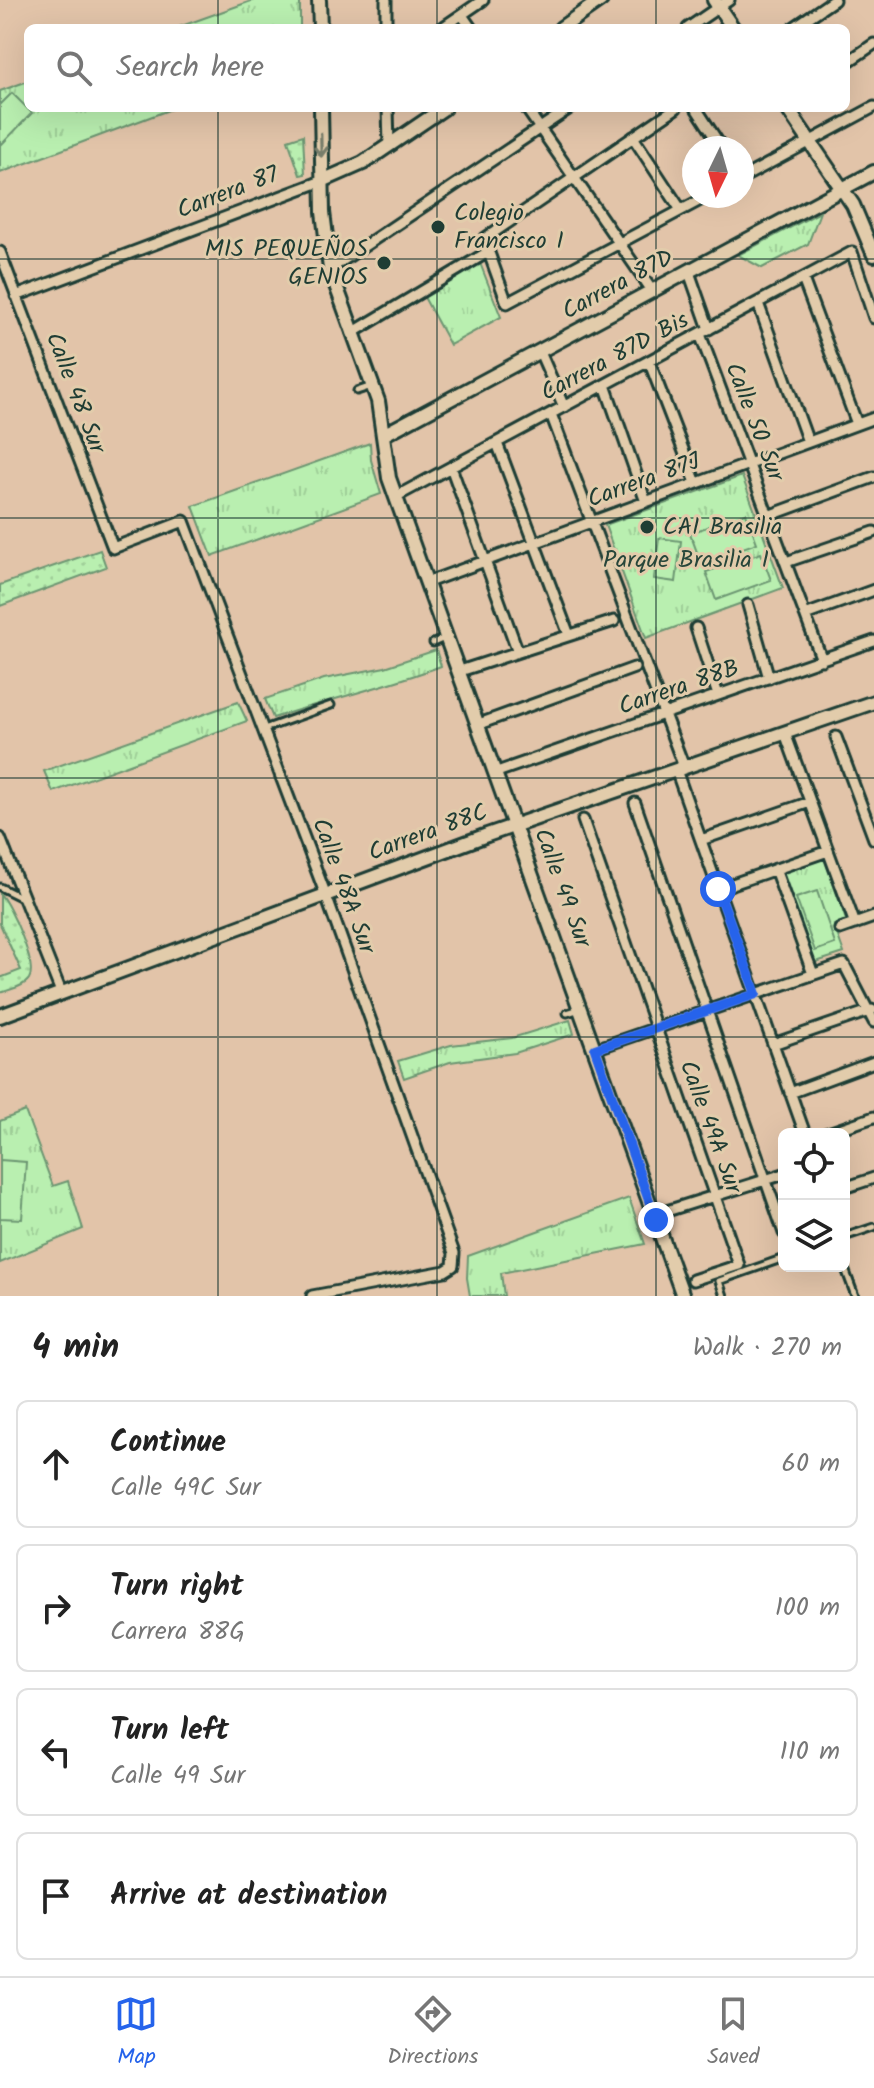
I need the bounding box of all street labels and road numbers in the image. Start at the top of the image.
street label: Carrera 87 [171,155,286,230]
street label: Carrera 87D [555,239,681,331]
street label: Carrera 87D Bis [534,302,696,412]
street label: Calle 48 Sur [34,327,117,461]
street label: Calle 50 Sur [713,357,795,489]
street label: Carrera 87J [582,442,707,519]
street label: Carrera 88B [613,649,745,727]
street label: Carrera 88C [363,793,493,873]
street label: Calle 48A Sur [300,813,386,961]
street label: Calle 49 Sur [522,823,602,955]
street label: Calle 49A Sur [668,1055,753,1201]

